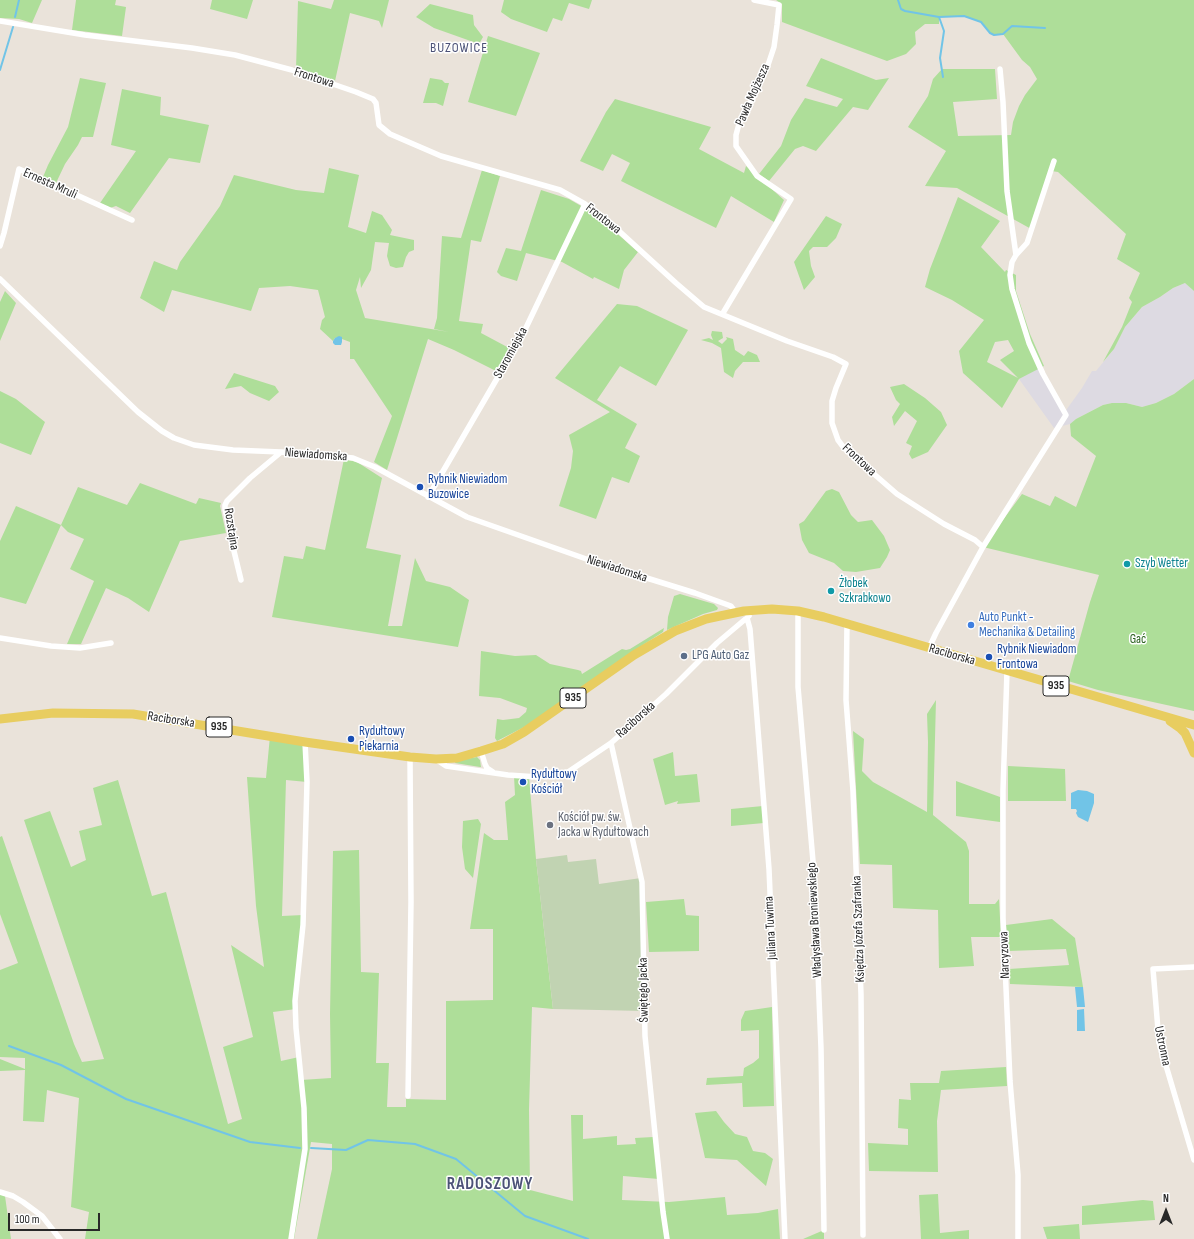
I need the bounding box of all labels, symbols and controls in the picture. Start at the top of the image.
district label: BUZOWICE [430,40,488,56]
street label: Pawła Mojżesza [732,62,774,128]
street label: Frontowa [292,64,336,92]
street label: Ernesta Mruli [21,165,79,203]
street label: Frontowa [582,200,624,238]
street label: Staromiejska [491,325,531,381]
street label: Frontowa [839,440,879,480]
street label: Niewiadomska [284,445,348,465]
place label: Rybnik Niewiadom Buzowice [428,472,507,503]
marker: Rybnik Niewiadom Buzowice [415,482,425,492]
street label: Rozstajna [220,507,242,551]
street label: Niewiadomska [585,552,649,586]
place label: Szyb Wetter [1135,556,1188,572]
marker: Szyb Wetter [1122,559,1132,569]
place label: Żłobek Szkrabkowo [839,576,891,607]
marker: Żłobek Szkrabkowo [826,586,836,596]
place label: Auto Punkt - Mechanika & Detailing [979,610,1075,641]
marker: Auto Punkt - Mechanika & Detailing [966,620,976,630]
park label: Gać [1130,632,1146,648]
street label: Raciborska [927,641,977,669]
place label: Rybnik Niewiadom Frontowa [997,642,1076,673]
place label: LPG Auto Gaz [692,648,749,664]
marker: LPG Auto Gaz [679,651,689,661]
marker: Rybnik Niewiadom Frontowa [984,652,994,662]
road number: 935 [1043,676,1069,696]
road number: 935 [560,688,586,708]
street label: Raciborska [613,698,659,742]
street label: Raciborska [146,709,196,731]
road number: 935 [206,717,232,737]
place label: Rydułtowy Piekarnia [359,724,405,755]
marker: Rydułtowy Piekarnia [346,734,356,744]
place label: Rydułtowy Kościół [531,767,577,798]
marker: Rydułtowy Kościół [518,777,528,787]
place label: Kościół pw. św. Jacka w Rydułtowach [558,810,649,841]
marker: Kościół pw. św. Jacka w Rydułtowach [545,820,555,830]
street label: Władysława Broniewskiego [804,862,826,978]
street label: Księdza Józefa Szafranka [849,875,869,983]
street label: Juliana Tuwima [762,896,780,960]
street label: Narcyzowa [996,931,1014,979]
street label: Świętego Jacka [636,957,652,1023]
street label: Ustronna [1150,1025,1174,1067]
district label: RADOSZOWY [447,1175,533,1195]
north arrow [1146,1191,1186,1231]
text: N [1163,1192,1169,1205]
scale bar [10,1205,102,1231]
text: 100 m [15,1212,40,1227]

